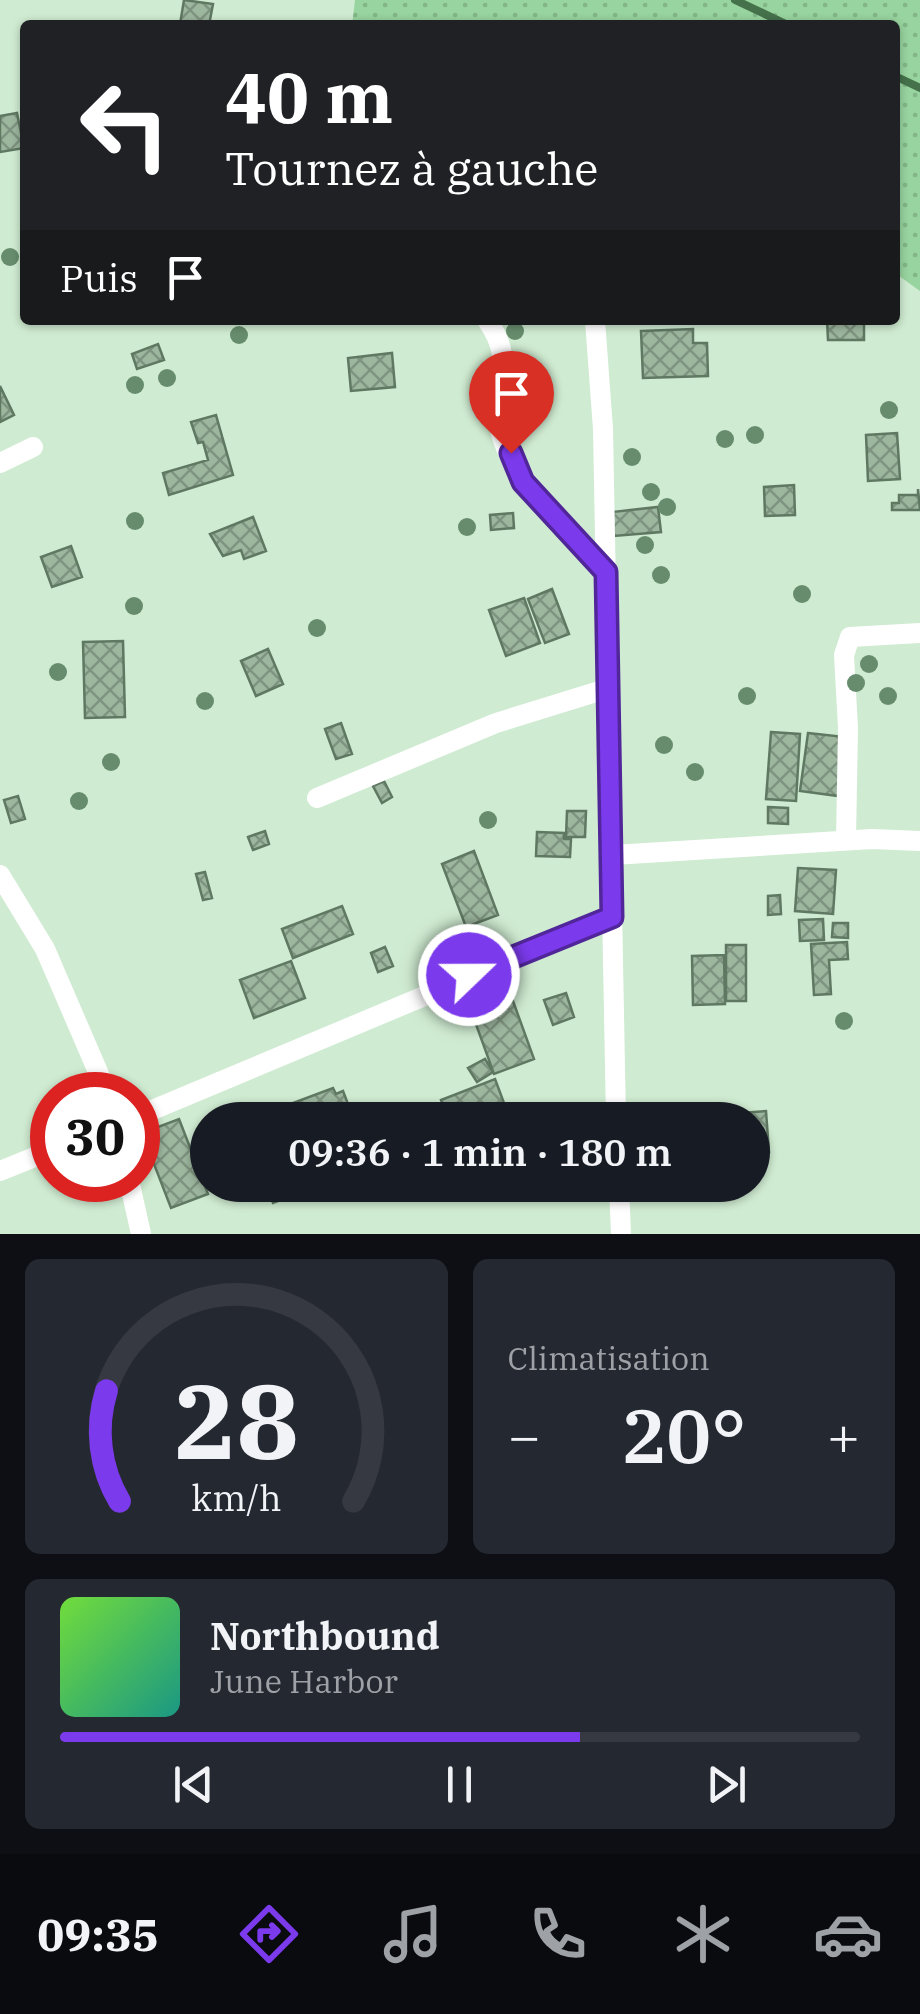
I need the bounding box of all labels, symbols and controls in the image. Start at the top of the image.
text: 40 m [225,51,393,142]
icon: left [60,60,190,190]
text: Tournez à gauche [225,139,598,197]
icon: arrive [158,250,213,305]
text: Puis [60,253,138,302]
pin [469,351,554,454]
icon: arrive [484,366,539,421]
position arrow [417,923,521,1027]
speed limit sign: 30 [30,1072,160,1202]
text: 09:36 · 1 min · 180 m [288,1127,672,1176]
text: Climatisation [508,1337,710,1379]
text: 28 [174,1352,299,1488]
text: 20° [621,1386,746,1484]
text: − [508,1400,541,1471]
text: + [827,1400,860,1471]
text: km/h [191,1474,281,1521]
text: Northbound [210,1611,440,1660]
text: June Harbor [210,1660,398,1702]
icon: previous [166,1757,221,1812]
icon: pause [432,1757,487,1812]
icon: next [699,1757,754,1812]
icon: directions [234,1899,304,1969]
icon: music [378,1899,448,1969]
icon: phone [523,1899,593,1969]
icon: climate [668,1899,738,1969]
icon: car [813,1899,883,1969]
text: 09:35 [37,1905,159,1963]

